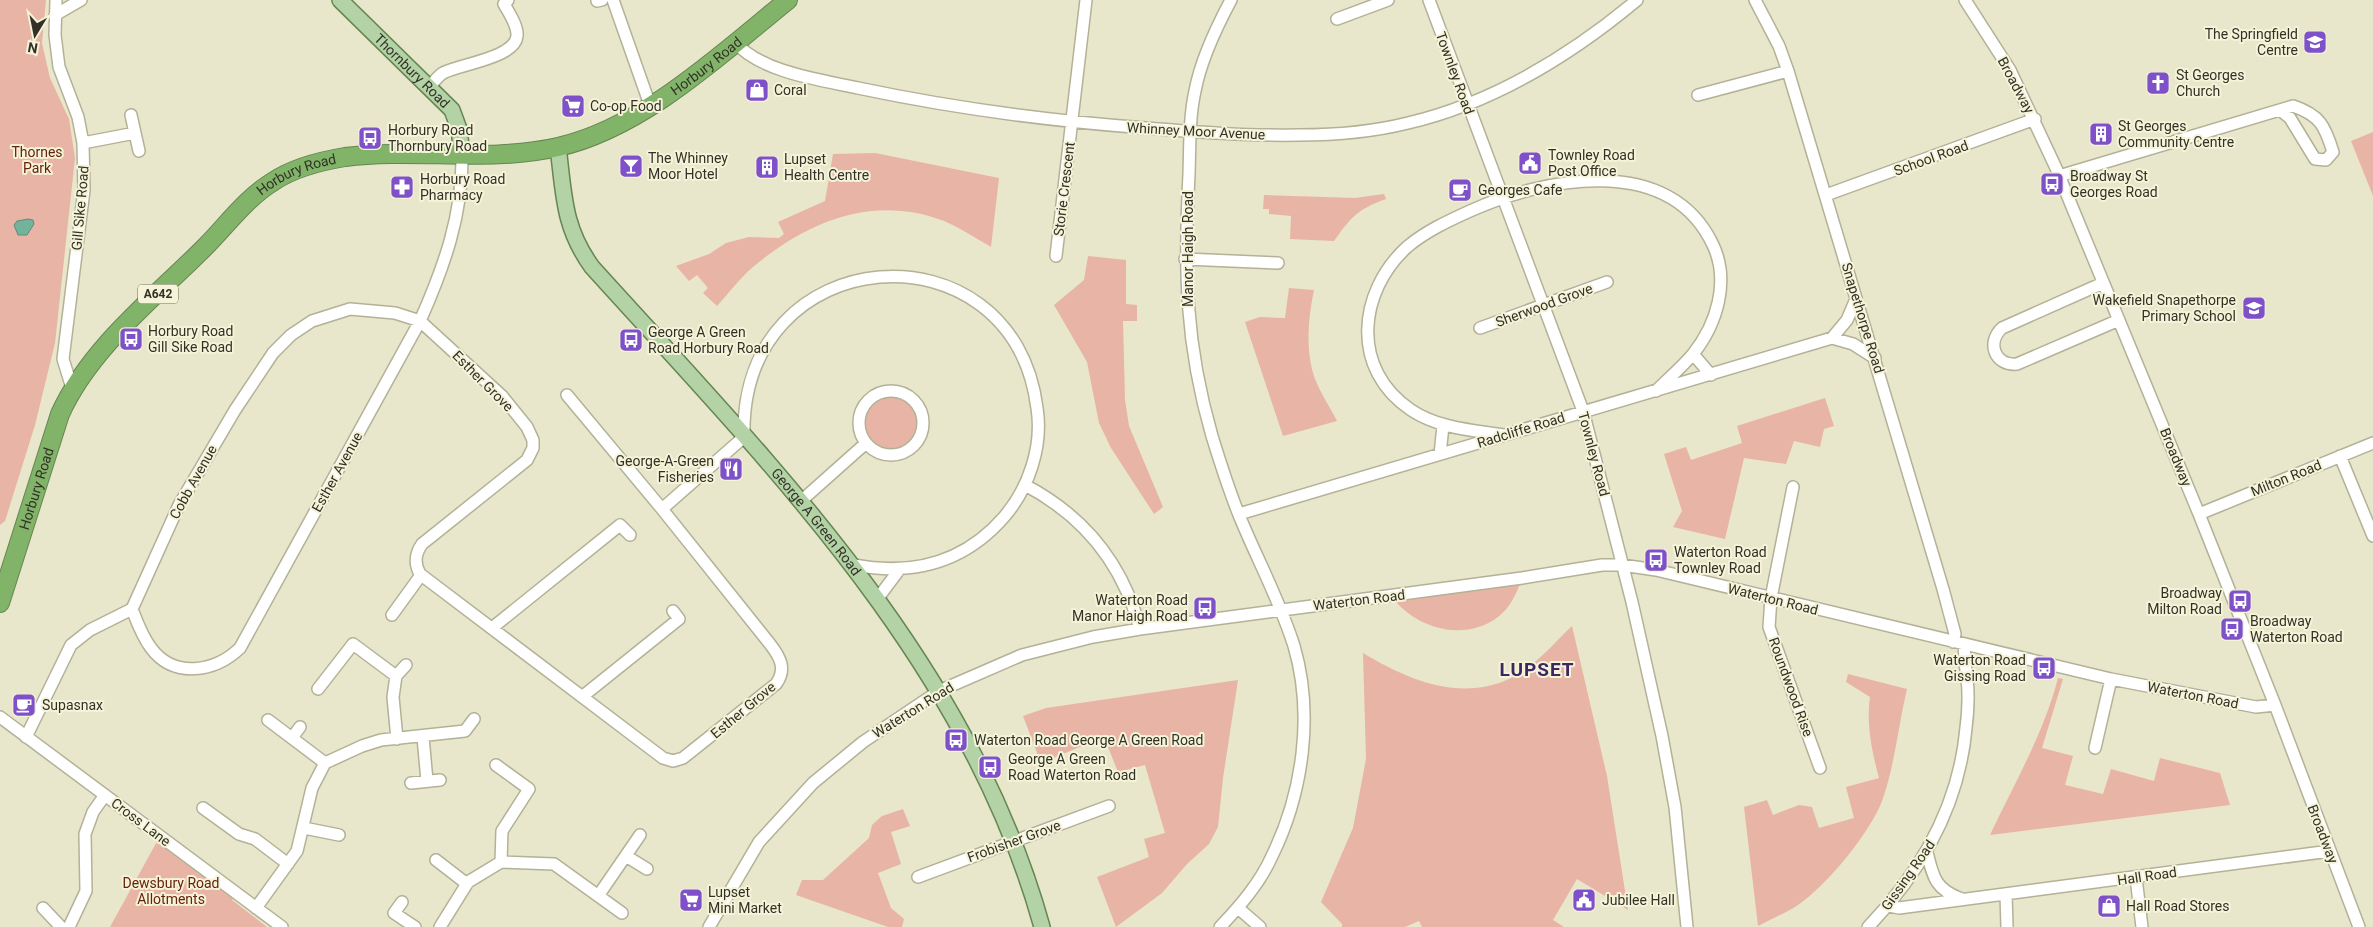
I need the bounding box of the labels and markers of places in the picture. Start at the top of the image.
place label: The Springfield Centre [2205,26,2298,58]
school or university icon: The Springfield Centre [2302,29,2328,55]
place label: St Georges Church [2176,67,2244,99]
church icon: St Georges Church [2145,70,2171,96]
shop icon: Coral [744,77,770,103]
place label: Coral [774,82,807,98]
supermarket icon: Co-op Food [560,93,586,119]
place label: Co-op Food [590,98,662,114]
place label: St Georges Community Centre [2118,118,2234,150]
building icon: St Georges Community Centre [2088,121,2114,147]
place label: Horbury Road Thornbury Road [388,122,487,154]
bus stop icon: Horbury Road Thornbury Road [357,125,383,151]
place label: Townley Road Post Office [1548,147,1635,179]
place label: The Whinney Moor Hotel [648,150,728,182]
public building icon: Townley Road Post Office [1517,150,1543,176]
place label: Lupset Health Centre [784,151,869,183]
bar icon: The Whinney Moor Hotel [618,153,644,179]
building icon: Lupset Health Centre [754,154,780,180]
place label: Broadway St Georges Road [2070,168,2158,200]
place label: Horbury Road Pharmacy [420,171,505,203]
bus stop icon: Broadway St Georges Road [2039,171,2065,197]
pharmacy icon: Horbury Road Pharmacy [389,174,415,200]
cafe icon: Georges Cafe [1447,177,1473,203]
place label: Georges Cafe [1478,182,1562,198]
place label: Wakefield Snapethorpe Primary School [2093,292,2236,324]
school or university icon: Wakefield Snapethorpe Primary School [2241,295,2267,321]
place label: Horbury Road Gill Sike Road [148,323,233,355]
place label: George A Green Road Horbury Road [648,324,769,356]
bus stop icon: Horbury Road Gill Sike Road [118,326,144,352]
bus stop icon: George A Green Road Horbury Road [618,327,644,353]
place label: George-A-Green Fisheries [616,453,714,485]
restaurant icon: George-A-Green Fisheries [718,456,744,482]
place label: Waterton Road Townley Road [1674,544,1767,576]
bus stop icon: Waterton Road Townley Road [1643,547,1669,573]
place label: Broadway Milton Road [2147,585,2222,617]
bus stop icon: Broadway Milton Road [2227,588,2253,614]
place label: Waterton Road Manor Haigh Road [1072,592,1188,624]
bus stop icon: Waterton Road Manor Haigh Road [1192,595,1218,621]
place label: Broadway Waterton Road [2250,613,2343,645]
bus stop icon: Broadway Waterton Road [2219,616,2245,642]
place label: Waterton Road Gissing Road [1933,652,2026,684]
bus stop icon: Waterton Road Gissing Road [2031,655,2057,681]
cafe icon: Supasnax [11,692,37,718]
place label: Supasnax [42,697,103,713]
bus stop icon: Waterton Road George A Green Road [943,727,969,753]
place label: Waterton Road George A Green Road [974,732,1203,748]
place label: George A Green Road Waterton Road [1008,751,1136,783]
bus stop icon: George A Green Road Waterton Road [977,754,1003,780]
place label: Lupset Mini Market [708,884,782,916]
supermarket icon: Lupset Mini Market [678,887,704,913]
public building icon: Jubilee Hall [1571,887,1597,913]
place label: Jubilee Hall [1602,892,1675,908]
shop icon: Hall Road Stores [2096,893,2122,919]
place label: Hall Road Stores [2126,898,2229,914]

